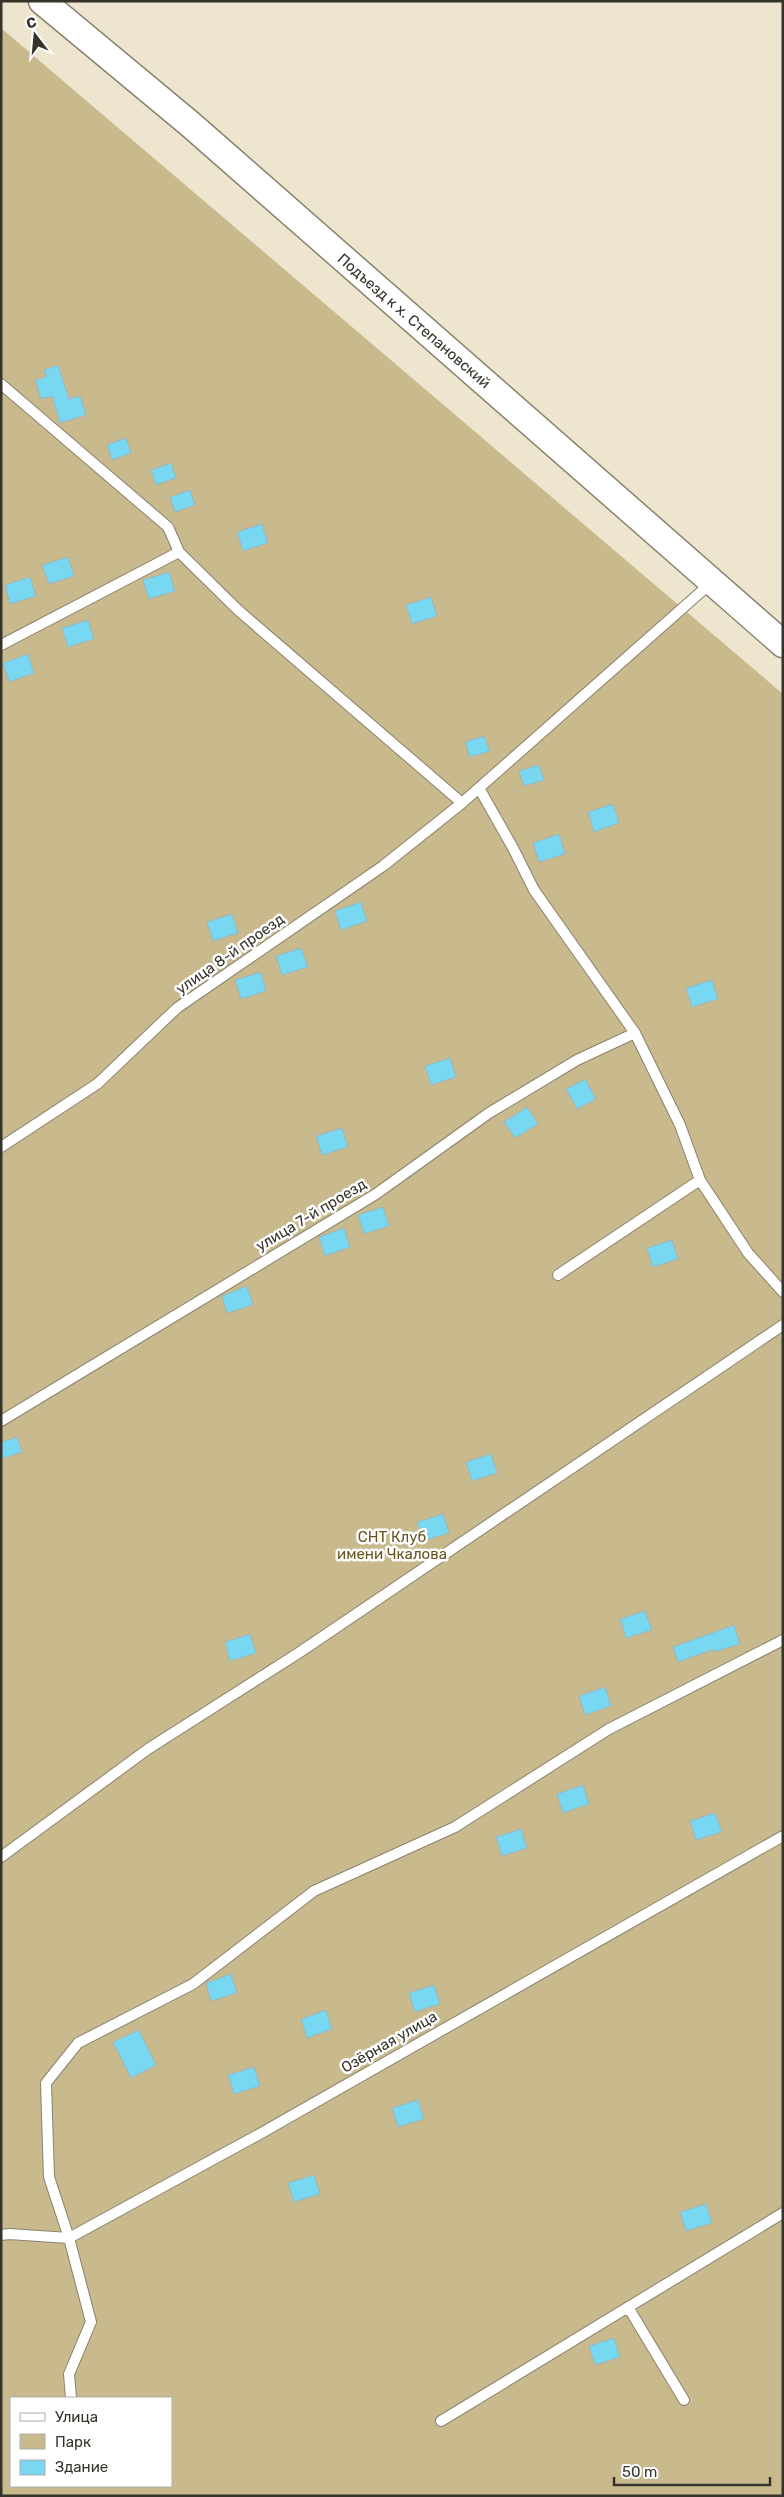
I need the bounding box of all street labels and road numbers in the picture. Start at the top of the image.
street label: Подъезд к х. Степановский [334,250,494,392]
street label: улица 8-й проезд [172,910,288,998]
street label: улица 7-й проезд [253,1175,369,1255]
street label: Озёрная улица [338,2007,440,2077]

